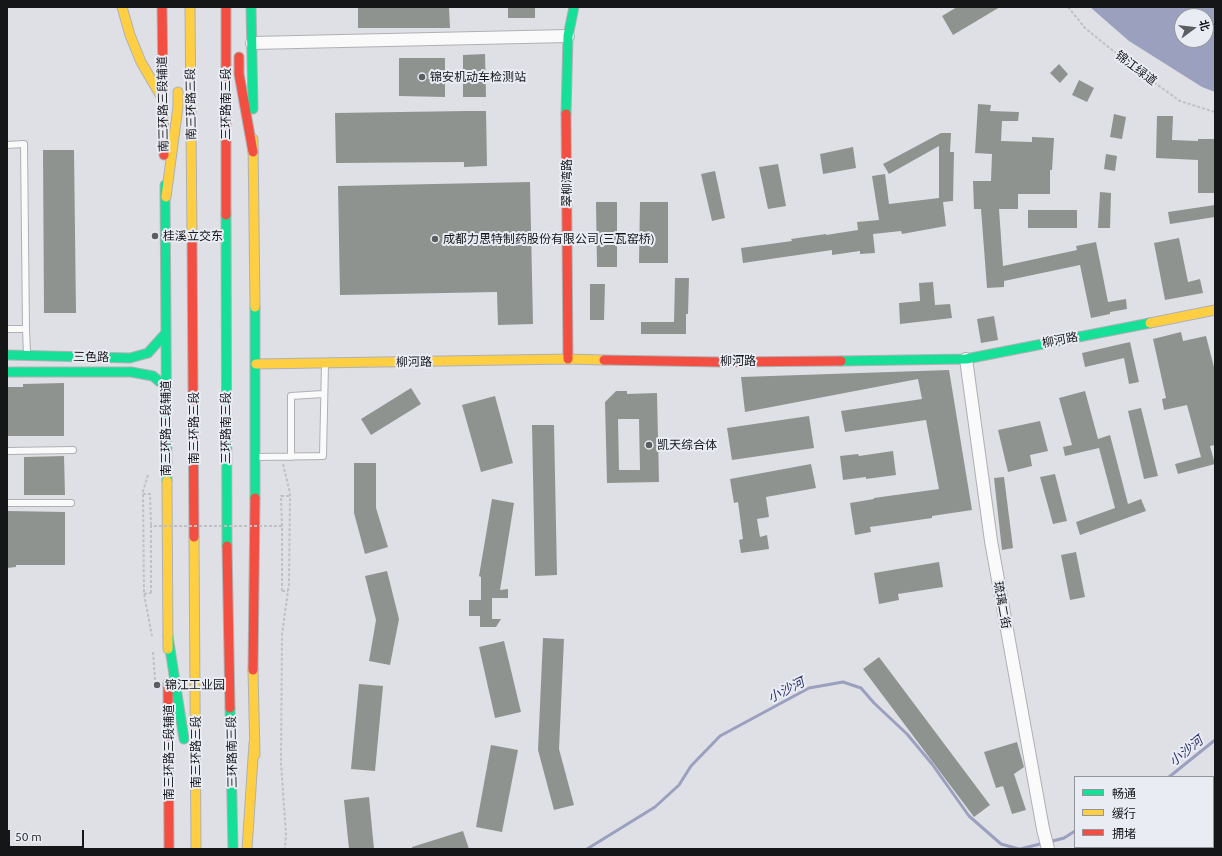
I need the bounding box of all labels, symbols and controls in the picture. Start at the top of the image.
north arrow [1174,8,1214,48]
text: 北 [1197,18,1212,32]
street label: 锦江绿道 [1112,48,1160,88]
street label: 南三环路三段辅道 [155,56,171,152]
street label: 南三环路三段 [183,68,199,140]
street label: 三环路南三段 [219,68,233,140]
place label: 锦安机动车检测站 [430,70,526,84]
marker: 锦安机动车检测站 [417,72,427,82]
street label: 翠柳湾路 [560,159,574,207]
place label: 桂溪立交东 [163,229,223,243]
marker: 桂溪立交东 [150,231,160,241]
place label: 成都力思特制药股份有限公司(三瓦窑桥) [443,232,655,246]
marker: 成都力思特制药股份有限公司(三瓦窑桥) [430,234,440,244]
street label: 柳河路 [1041,329,1079,351]
street label: 三色路 [73,349,109,365]
street label: 柳河路 [396,354,432,370]
street label: 柳河路 [720,354,756,368]
street label: 南三环路三段辅道 [159,380,173,476]
street label: 南三环路三段 [187,392,201,464]
street label: 三环路南三段 [219,392,233,464]
place label: 凯天综合体 [657,438,717,452]
marker: 凯天综合体 [644,440,654,450]
street label: 琉璃二街 [991,580,1013,630]
water label: 小沙河 [765,674,807,706]
place label: 锦江工业园 [165,678,225,692]
marker: 锦江工业园 [152,680,162,690]
street label: 南三环路三段辅道 [162,704,176,800]
street label: 南三环路三段 [189,716,203,788]
street label: 三环路南三段 [224,716,240,788]
water label: 小沙河 [1166,733,1206,769]
legend [1074,776,1214,848]
text: 畅通 [1112,787,1136,800]
text: 缓行 [1112,807,1136,820]
scale bar [10,822,86,848]
text: 拥堵 [1112,827,1136,840]
text: 50 m [15,830,42,843]

